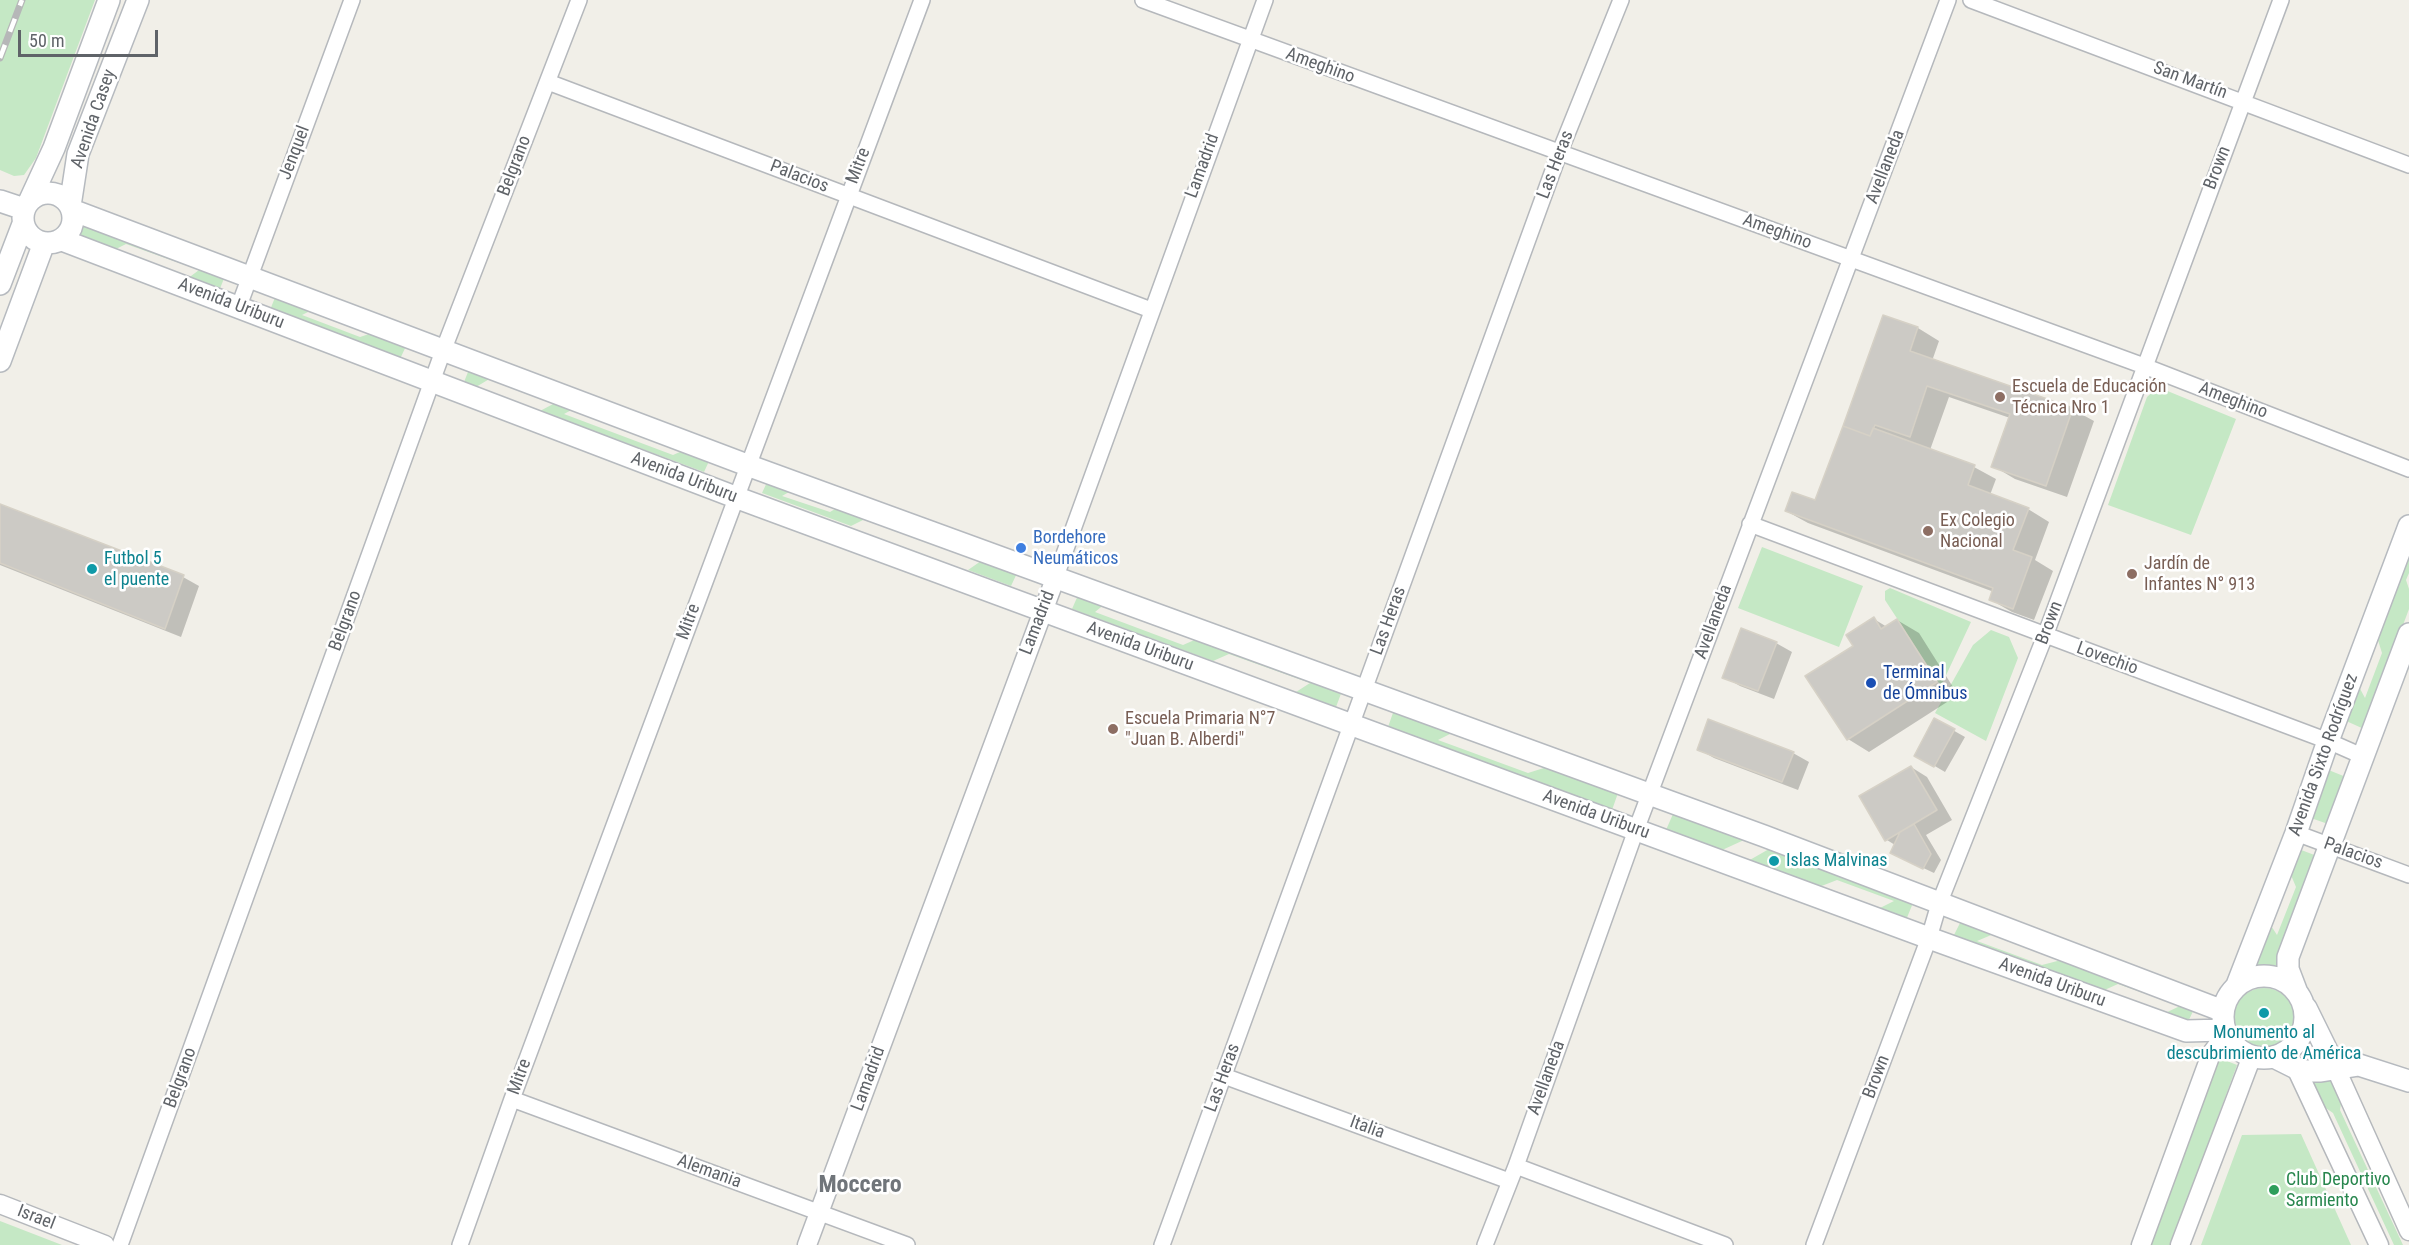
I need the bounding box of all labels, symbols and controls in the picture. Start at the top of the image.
scale bar [21,18,160,56]
text: 50 m [29,30,64,51]
street label: Ameghino [1283,44,1357,88]
street label: San Martín [2150,58,2230,104]
street label: Avenida Casey [67,67,121,171]
street label: Jenquel [275,123,315,183]
street label: Avellaneda [1862,127,1910,207]
street label: Las Heras [1533,128,1579,202]
street label: Lamadrid [1181,131,1225,201]
street label: Belgrano [494,133,536,199]
street label: Brown [2200,143,2236,193]
street label: Mitre [842,145,876,187]
street label: Palacios [767,156,831,198]
street label: Ameghino [1740,210,1814,254]
street label: Avenida Uriburu [175,274,287,334]
place label: Escuela de Educación Técnica Nro 1 [2012,376,2167,418]
street label: Ameghino [2196,378,2270,424]
marker: Escuela de Educación Técnica Nro 1 [1993,390,2007,404]
street label: Avenida Uriburu [628,448,740,508]
place label: Ex Colegio Nacional [1940,510,2015,552]
marker: Ex Colegio Nacional [1921,524,1935,538]
place label: Bordehore Neumáticos [1033,527,1118,570]
marker: Bordehore Neumáticos [1014,541,1028,555]
place label: Futbol 5 el puente [104,548,169,590]
place label: Jardín de Infantes N° 913 [2144,553,2255,596]
marker: Futbol 5 el puente [85,562,99,576]
marker: Jardín de Infantes N° 913 [2125,567,2139,581]
street label: Avellaneda [1691,582,1737,662]
street label: Las Heras [1367,584,1411,658]
street label: Belgrano [325,588,367,654]
street label: Lamadrid [1016,588,1060,658]
street label: Brown [2032,598,2068,648]
street label: Mitre [673,601,705,643]
street label: Avenida Uriburu [1084,618,1196,676]
street label: Lovechio [2073,638,2141,680]
place label: Terminal de Ómnibus [1883,662,1968,704]
street label: Avenida Sixto Rodríguez [2285,671,2363,839]
marker: Terminal de Ómnibus [1864,676,1878,690]
place label: Escuela Primaria N°7 "Juan B. Alberdi" [1125,708,1275,750]
marker: Escuela Primaria N°7 "Juan B. Alberdi" [1106,722,1120,736]
street label: Avenida Uriburu [1540,786,1652,844]
street label: Palacios [2321,833,2385,875]
place label: Islas Malvinas [1786,850,1888,872]
marker: Islas Malvinas [1767,854,1781,868]
street label: Avenida Uriburu [1996,954,2108,1012]
marker: Monumento al descubrimiento de América [2257,1006,2271,1020]
place label: Monumento al descubrimiento de América [2167,1022,2361,1064]
street label: Avellaneda [1524,1038,1570,1118]
street label: Las Heras [1201,1041,1245,1115]
street label: Lamadrid [847,1044,891,1114]
street label: Belgrano [160,1045,202,1111]
street label: Brown [1859,1052,1895,1102]
street label: Mitre [504,1056,536,1098]
street label: Italia [1347,1112,1387,1144]
street label: Alemania [674,1150,744,1194]
place label: Club Deportivo Sarmiento [2286,1169,2391,1212]
district label: Moccero [818,1172,902,1200]
marker: Club Deportivo Sarmiento [2267,1183,2281,1197]
street label: Israel [14,1201,58,1235]

